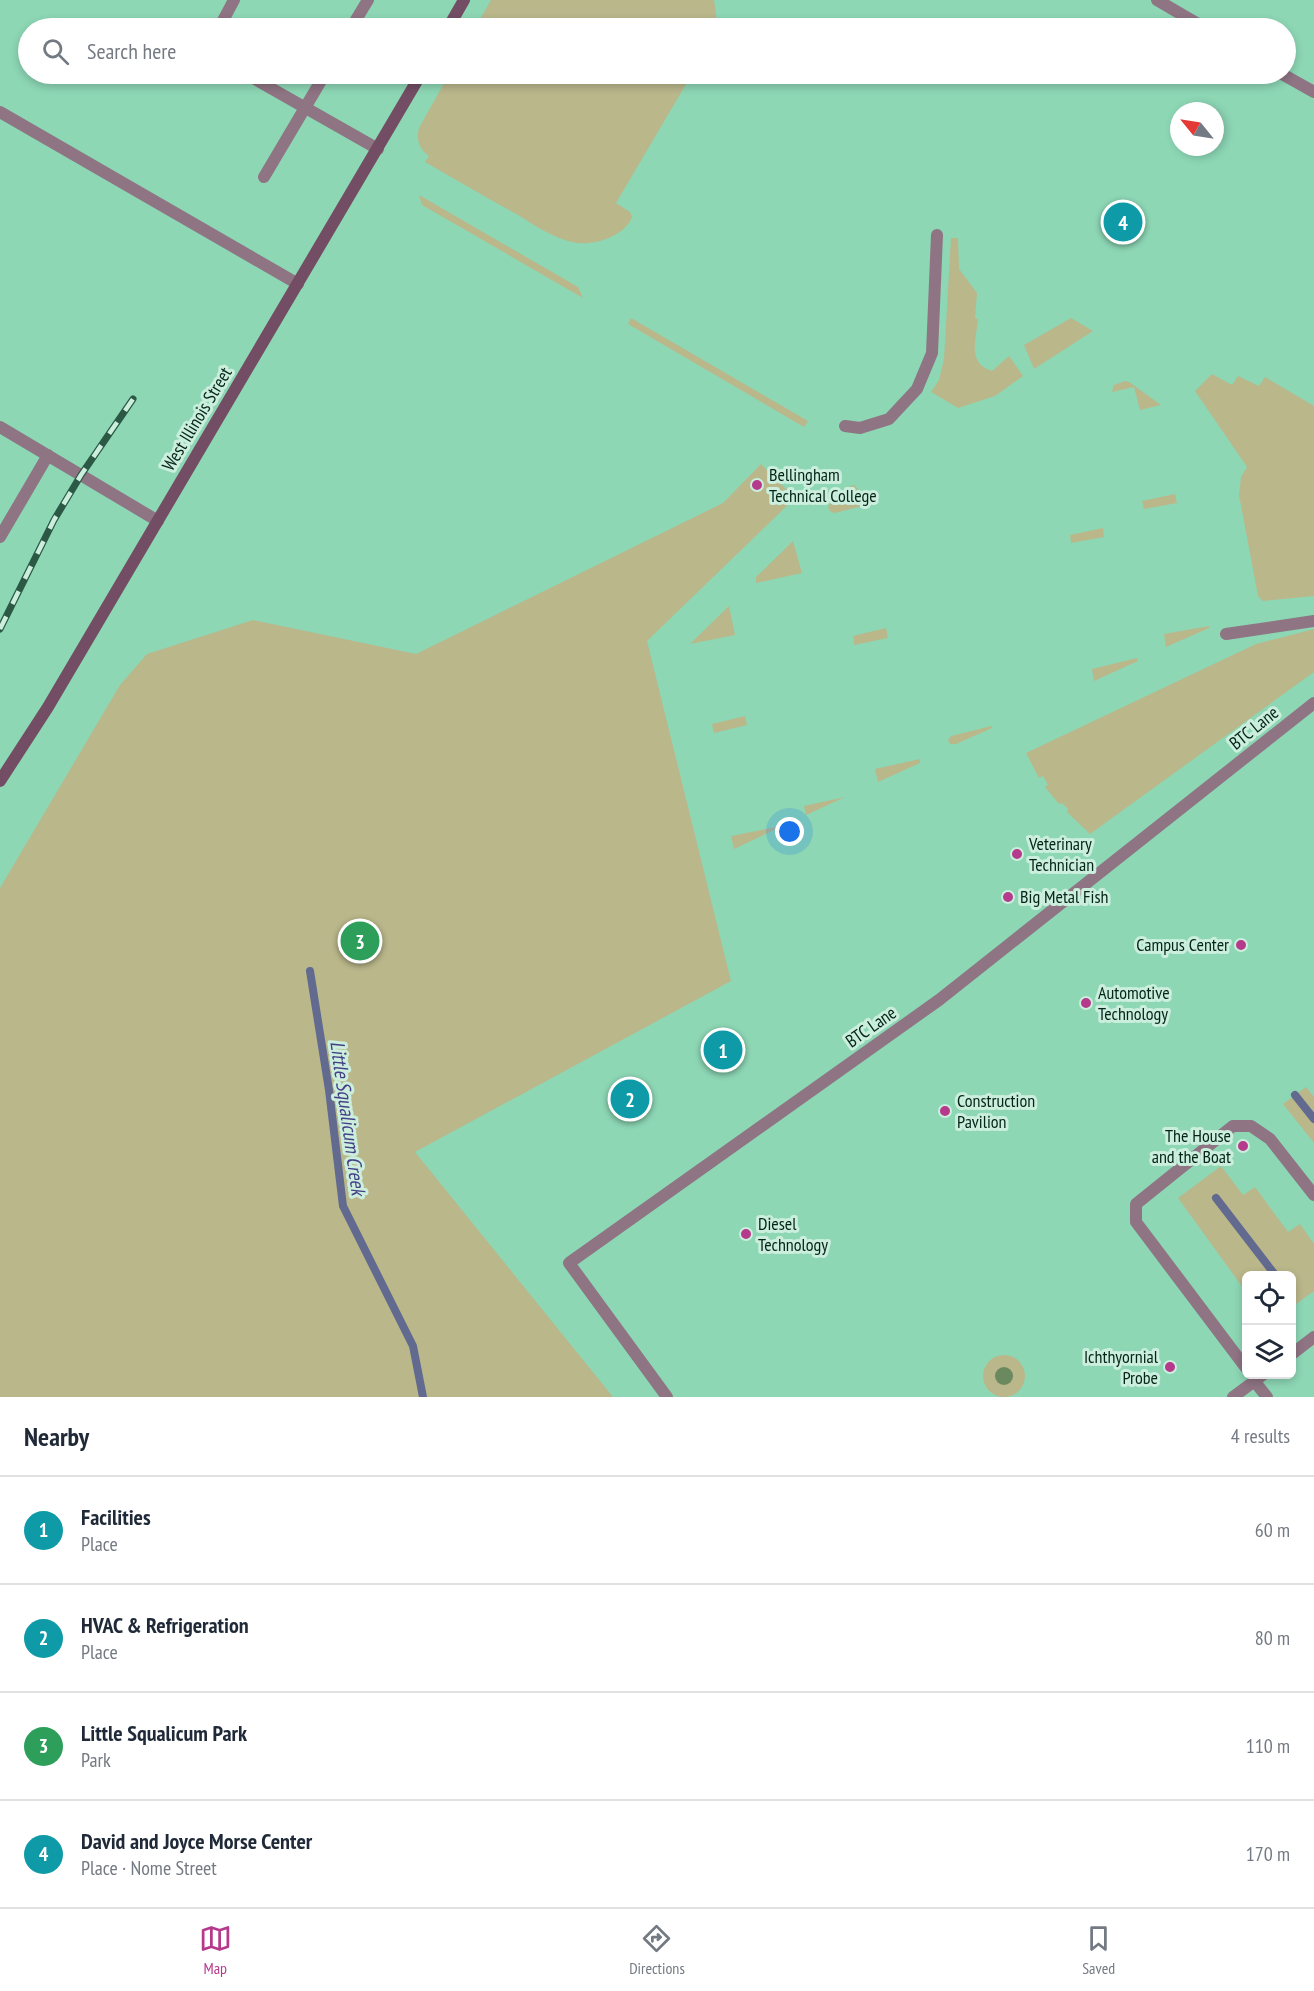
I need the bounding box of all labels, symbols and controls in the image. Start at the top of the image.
search box [18,18,1296,84]
icon: search [39,35,72,68]
text: Search here [87,37,176,65]
north arrow [1170,102,1224,156]
pin: 4 [1104,200,1142,244]
street label: West Illinois Street [157,363,237,475]
place label: Bellingham Technical College [769,463,877,507]
marker: Bellingham Technical College [750,478,764,492]
street label: BTC Lane [1224,701,1283,754]
your location [775,817,804,846]
place label: Veterinary Technician [1028,832,1094,876]
marker: Veterinary Technician [1010,847,1024,861]
place label: Big Metal Fish [1020,885,1108,908]
marker: Big Metal Fish [1001,890,1015,904]
pin: 3 [340,918,380,964]
place label: Campus Center [1136,933,1229,956]
marker: Campus Center [1234,938,1248,952]
place label: Automotive Technology [1098,981,1170,1025]
marker: Automotive Technology [1079,996,1093,1010]
street label: BTC Lane [841,1001,901,1052]
pin: 1 [704,1028,742,1072]
water label: Little Squalicum Creek [324,1039,372,1199]
pin: 2 [610,1076,650,1122]
place label: Construction Pavilion [957,1089,1035,1133]
marker: Construction Pavilion [938,1104,952,1118]
place label: The House and the Boat [1152,1124,1231,1168]
marker: The House and the Boat [1236,1139,1250,1153]
place label: Diesel Technology [758,1212,828,1256]
marker: Diesel Technology [739,1227,753,1241]
map controls [1242,1271,1296,1379]
button: locate [1242,1271,1296,1325]
button: layers [1242,1325,1296,1379]
place label: Ichthyornial Probe [1084,1345,1159,1389]
marker: Ichthyornial Probe [1163,1360,1177,1374]
text: Nearby [24,1420,89,1453]
text: 4 results [1231,1423,1290,1449]
text: Facilities [81,1503,151,1531]
text: 1 [39,1517,48,1543]
text: 60 m [1255,1517,1290,1543]
text: Place [81,1531,118,1557]
text: HVAC & Refrigeration [81,1611,249,1639]
text: 2 [39,1625,48,1651]
text: 80 m [1255,1625,1290,1651]
text: Place [81,1639,118,1665]
text: Little Squalicum Park [81,1719,247,1747]
text: 3 [39,1733,48,1759]
text: 110 m [1246,1733,1290,1759]
text: Park [81,1747,111,1773]
text: David and Joyce Morse Center [81,1827,312,1855]
text: 4 [39,1841,48,1867]
text: 170 m [1246,1841,1290,1867]
text: Place · Nome Street [81,1855,217,1881]
tab: Map [199,1922,232,1978]
tab: Directions [629,1922,685,1978]
tab: Saved [1082,1922,1115,1978]

